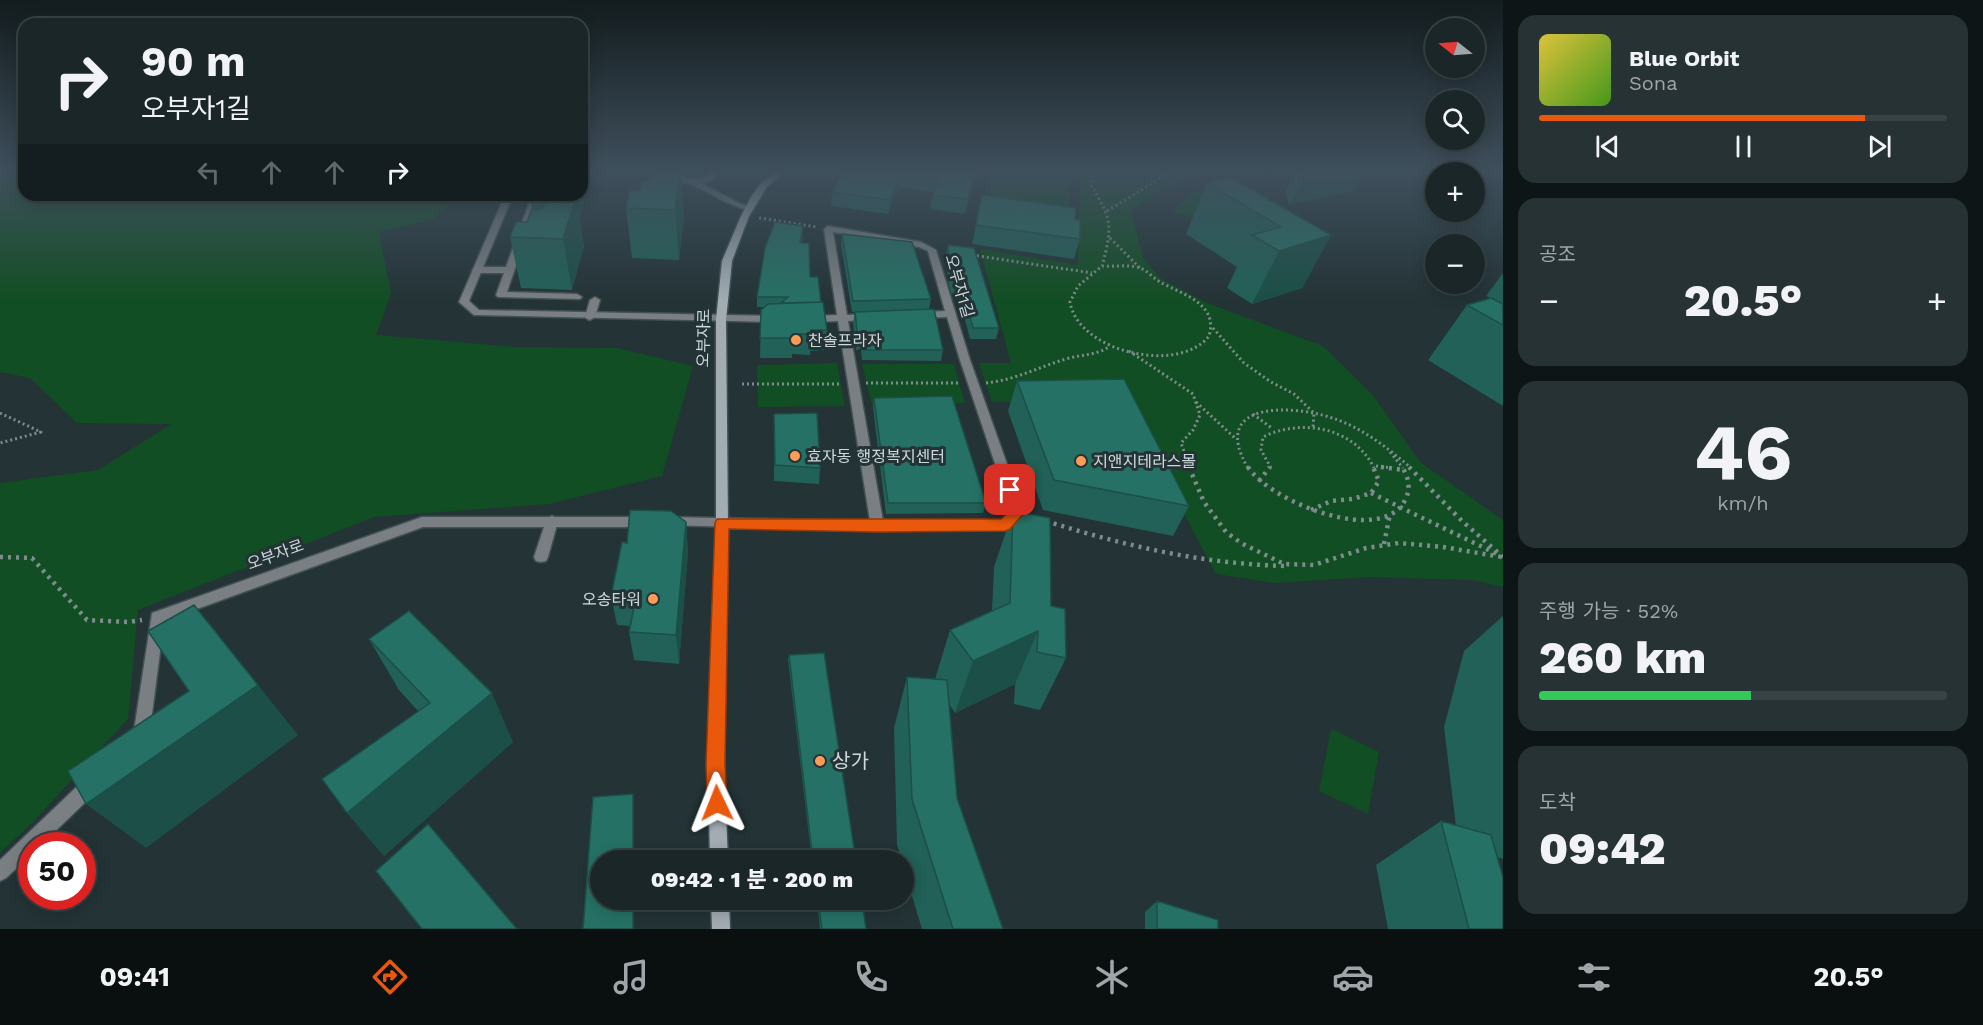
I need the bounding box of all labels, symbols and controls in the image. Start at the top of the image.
north arrow [1425,18,1485,78]
map controls [1425,18,1485,294]
text: 90 m [141,37,245,86]
icon: right [42,42,120,120]
text: Blue Orbit [1629,46,1739,71]
text: Sona [1629,71,1678,95]
button: search [1425,90,1485,150]
text: 오부자1길 [141,93,251,125]
icon: previous [1591,130,1624,163]
icon: pause [1727,130,1760,163]
icon: next [1863,130,1896,163]
icon: left [192,156,225,189]
icon: ahead [255,156,288,189]
icon: ahead [318,156,351,189]
icon: right [381,156,414,189]
button: + [1425,162,1485,222]
button: − [1425,234,1485,294]
text: 공조 [1539,242,1576,266]
street label: 오부자1길 [941,252,978,320]
text: 20.5° [1684,274,1802,327]
text: − [1539,281,1559,320]
text: + [1927,281,1947,320]
street label: 오부자로 [693,308,714,368]
place label: 찬솔프라자 [808,331,882,350]
marker: 찬솔프라자 [789,333,803,347]
text: 46 [1694,406,1792,498]
place label: 효자동 행정복지센터 [807,447,945,466]
marker: 효자동 행정복지센터 [788,449,802,463]
place label: 지앤지테라스몰 [1093,452,1196,471]
marker: 지앤지테라스몰 [1074,454,1088,468]
pin [984,464,1035,515]
icon: arrive [993,473,1026,506]
text: km/h [1717,491,1769,515]
street label: 오부자로 [244,535,306,573]
place label: 오송타워 [582,590,641,609]
marker: 오송타워 [646,592,660,606]
text: 주행 가능 · 52% [1539,599,1678,623]
text: 260 km [1539,631,1706,684]
place label: 상가 [832,749,869,773]
marker: 상가 [813,754,827,768]
position arrow [685,771,749,835]
text: 도착 [1539,790,1576,814]
text: 09:42 [1539,822,1666,875]
speed limit sign: 50 [18,832,96,910]
text: 09:42 · 1 분 · 200 m [651,867,853,892]
icon: directions [369,956,411,998]
icon: music [610,956,652,998]
icon: phone [850,956,892,998]
icon: climate [1091,956,1133,998]
icon: car [1332,956,1374,998]
icon: filters [1573,956,1615,998]
text: 09:41 [99,961,170,993]
text: 20.5° [1813,961,1884,993]

